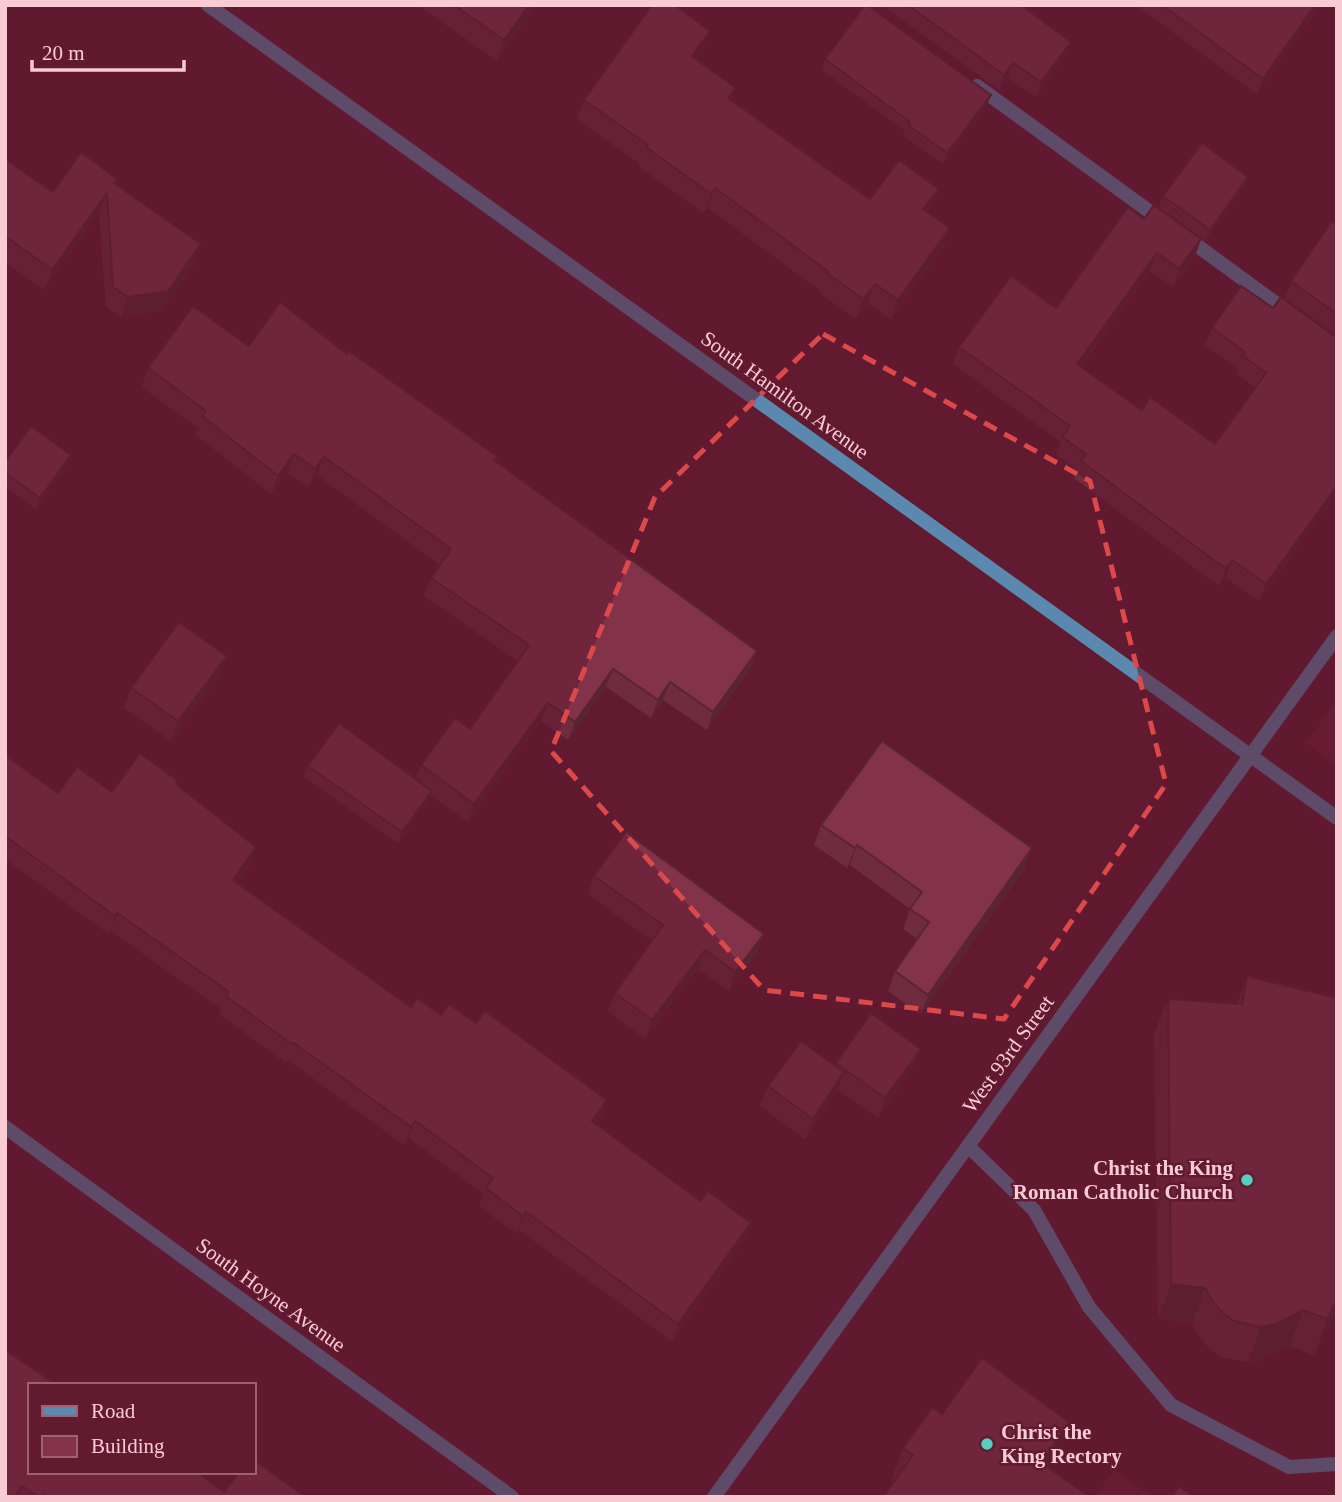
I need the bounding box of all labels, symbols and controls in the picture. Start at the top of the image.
scale bar [32,28,184,72]
text: 20 m [42,41,85,65]
street label: South Hamilton Avenue [696,326,874,464]
street label: West 93rd Street [957,990,1059,1117]
place label: Christ the King Roman Catholic Church [1013,1156,1233,1204]
marker: Christ the King Roman Catholic Church [1239,1172,1255,1188]
street label: South Hoyne Avenue [192,1233,350,1357]
legend [28,1383,256,1474]
text: Road [91,1399,136,1423]
place label: Christ the King Rectory [1001,1420,1122,1468]
text: Building [91,1434,165,1458]
marker: Christ the King Rectory [979,1436,995,1452]

